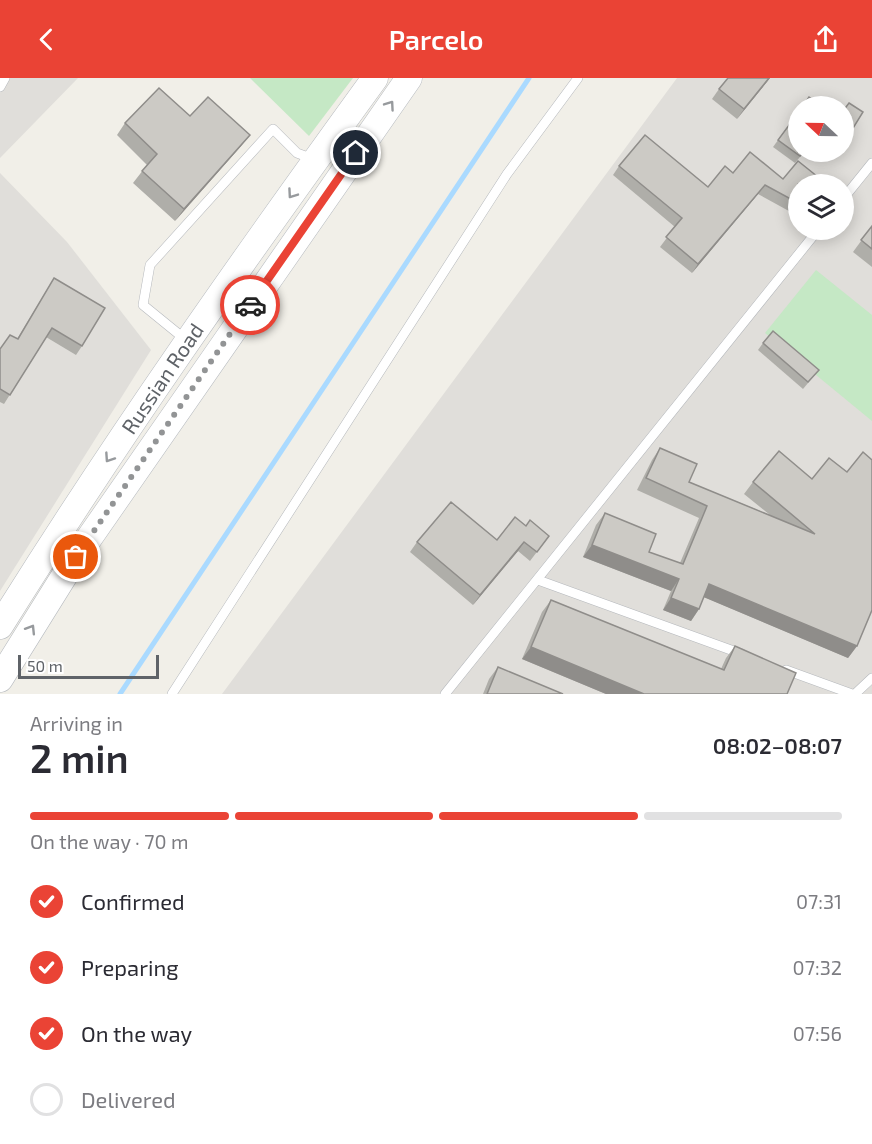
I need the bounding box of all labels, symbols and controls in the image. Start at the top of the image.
icon: back [30,23,63,56]
text: Parcelo [389,23,483,55]
icon: share [809,23,842,56]
north arrow [788,96,854,162]
map controls [788,96,854,240]
one-way arrow [383,100,394,111]
pin [330,127,381,178]
icon: home [339,136,372,169]
button: layers [788,174,854,240]
one-way arrow [288,187,299,198]
courier [220,275,280,335]
icon: car [234,289,267,322]
street label: Russian Road [116,318,208,438]
one-way arrow [105,451,116,462]
pin [50,531,101,582]
icon: bag [59,540,92,573]
one-way arrow [23,625,34,636]
scale bar [18,652,159,680]
text: 50 m [27,656,63,675]
text: Arriving in [30,711,123,735]
text: 08:02–08:07 [713,732,842,758]
text: 2 min [30,734,129,781]
text: On the way · 70 m [30,829,189,853]
icon: check [30,885,63,918]
text: Confirmed [81,888,185,914]
text: 07:31 [796,889,842,913]
icon: check [30,951,63,984]
text: Preparing [81,954,179,980]
text: 07:32 [793,955,842,979]
icon: check [30,1017,63,1050]
text: On the way [81,1020,192,1046]
text: 07:56 [793,1021,842,1045]
text: Delivered [81,1086,176,1112]

